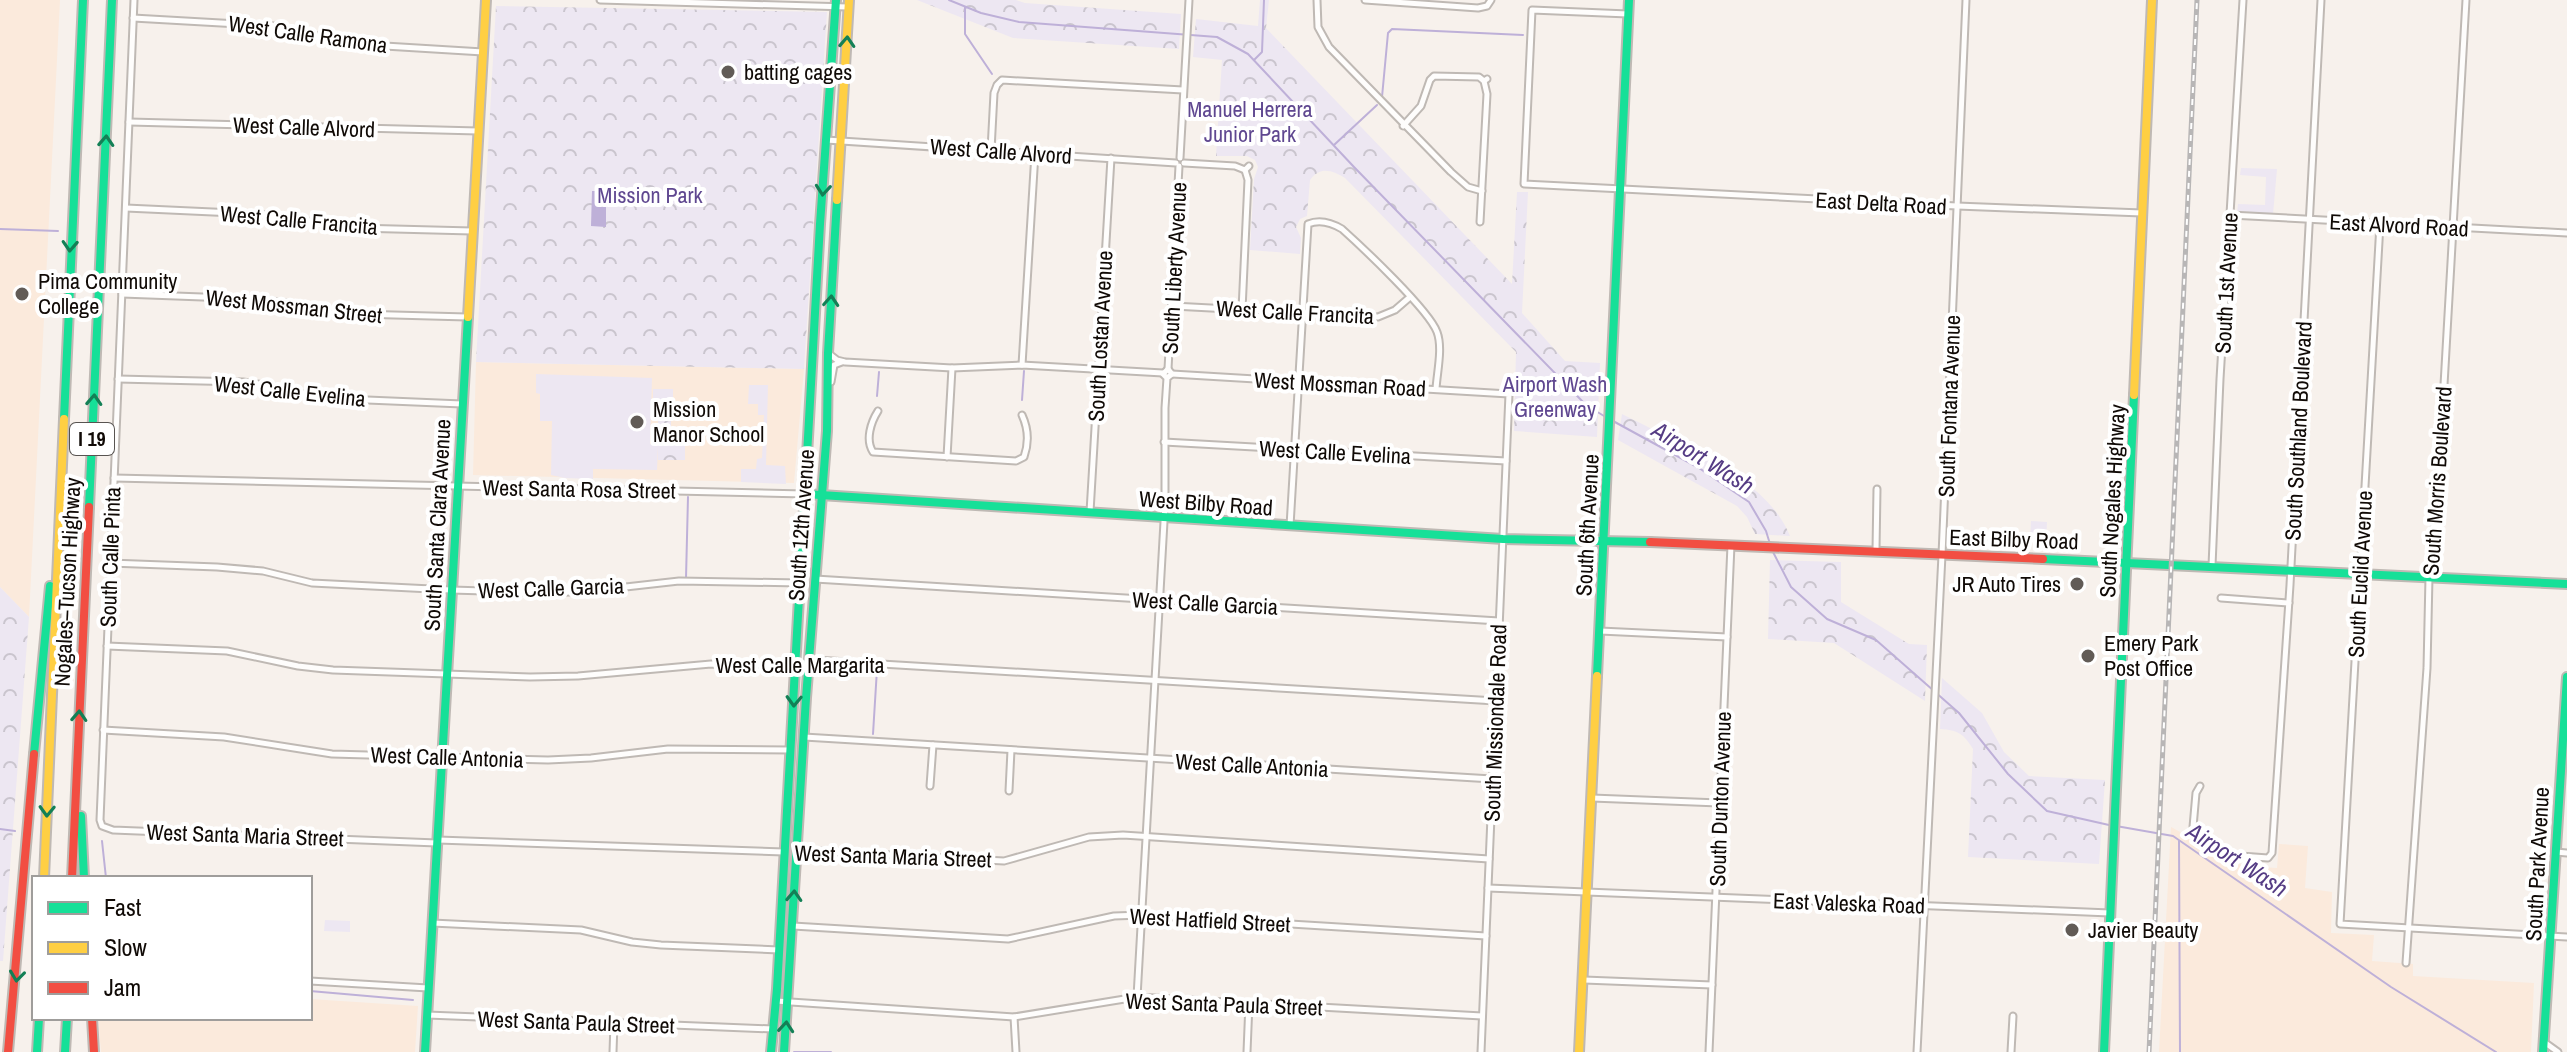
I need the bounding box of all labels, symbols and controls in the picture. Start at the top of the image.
street label: West Calle Ramona [227,8,389,60]
one-way arrow [838,35,855,48]
place label: batting cages [744,57,852,87]
marker: batting cages [719,63,737,81]
park label: Manuel Herrera Junior Park [1187,94,1313,149]
street label: West Calle Alvord [232,110,376,144]
street label: West Calle Alvord [929,131,1073,171]
one-way arrow [97,134,114,147]
park label: Mission Park [597,180,704,210]
street label: South Liberty Avenue [1155,181,1193,355]
one-way arrow [815,184,832,197]
street label: East Delta Road [1815,185,1947,221]
street label: West Calle Francita [219,198,379,242]
street label: East Alvord Road [2329,206,2469,244]
street label: South 1st Avenue [2207,212,2245,354]
one-way arrow [62,240,79,253]
street label: South Lostan Avenue [1081,250,1119,422]
place label: Pima Community College [38,266,177,321]
street label: West Mossman Street [204,282,384,330]
marker: Pima Community College [13,285,31,303]
street label: West Calle Francita [1215,293,1375,331]
one-way arrow [823,294,840,307]
street label: South Fontana Avenue [1931,314,1967,498]
street label: South Southland Boulevard [2277,321,2319,541]
street label: West Mossman Road [1253,365,1427,403]
street label: West Calle Evelina [213,368,367,414]
park label: Airport Wash Greenway [1502,369,1607,424]
street label: South Morris Boulevard [2415,385,2459,577]
one-way arrow [85,393,102,406]
place label: Mission Manor School [653,394,764,449]
street label: South Nogales Highway [2092,404,2132,598]
marker: Mission Manor School [628,413,646,431]
water label: Airport Wash [1646,413,1761,501]
street label: South Santa Clara Avenue [416,418,458,632]
road number: I 19 [70,423,114,455]
street label: West Calle Evelina [1258,433,1412,471]
street label: South 12th Avenue [781,448,821,602]
street label: South 6th Avenue [1568,453,1606,597]
street label: West Santa Rosa Street [482,472,676,506]
street label: Nogales–Tucson Highway [47,477,87,687]
street label: West Bilby Road [1138,483,1274,523]
street label: South Calle Pinta [93,486,127,628]
street label: South Euclid Avenue [2341,490,2379,658]
street label: East Bilby Road [1949,522,2079,556]
place label: JR Auto Tires [1952,569,2061,599]
street label: West Calle Garcia [477,570,625,606]
marker: JR Auto Tires [2068,575,2086,593]
street label: West Calle Garcia [1131,584,1279,622]
street label: South Missiondale Road [1477,624,1513,822]
place label: Emery Park Post Office [2104,628,2199,683]
marker: Emery Park Post Office [2079,647,2097,665]
street label: West Calle Margarita [715,650,885,680]
one-way arrow [786,695,803,708]
one-way arrow [71,709,88,722]
street label: South Dunton Avenue [1702,711,1738,887]
street label: West Calle Antonia [370,739,524,775]
street label: West Calle Antonia [1175,746,1329,784]
street label: South Park Avenue [2518,786,2556,942]
one-way arrow [39,805,56,818]
water label: Airport Wash [2180,814,2294,904]
street label: West Santa Maria Street [146,817,344,853]
street label: West Santa Maria Street [794,838,992,874]
legend [32,876,312,1020]
street label: East Valeska Road [1772,885,1926,921]
one-way arrow [786,889,803,902]
text: Fast [104,891,142,923]
street label: West Hatfield Street [1129,901,1291,939]
place label: Javier Beauty [2088,915,2198,945]
marker: Javier Beauty [2063,921,2081,939]
text: Slow [104,931,147,963]
one-way arrow [9,969,26,982]
text: Jam [104,971,141,1003]
street label: West Santa Paula Street [1125,986,1323,1022]
street label: West Santa Paula Street [477,1004,675,1040]
one-way arrow [777,1020,794,1033]

